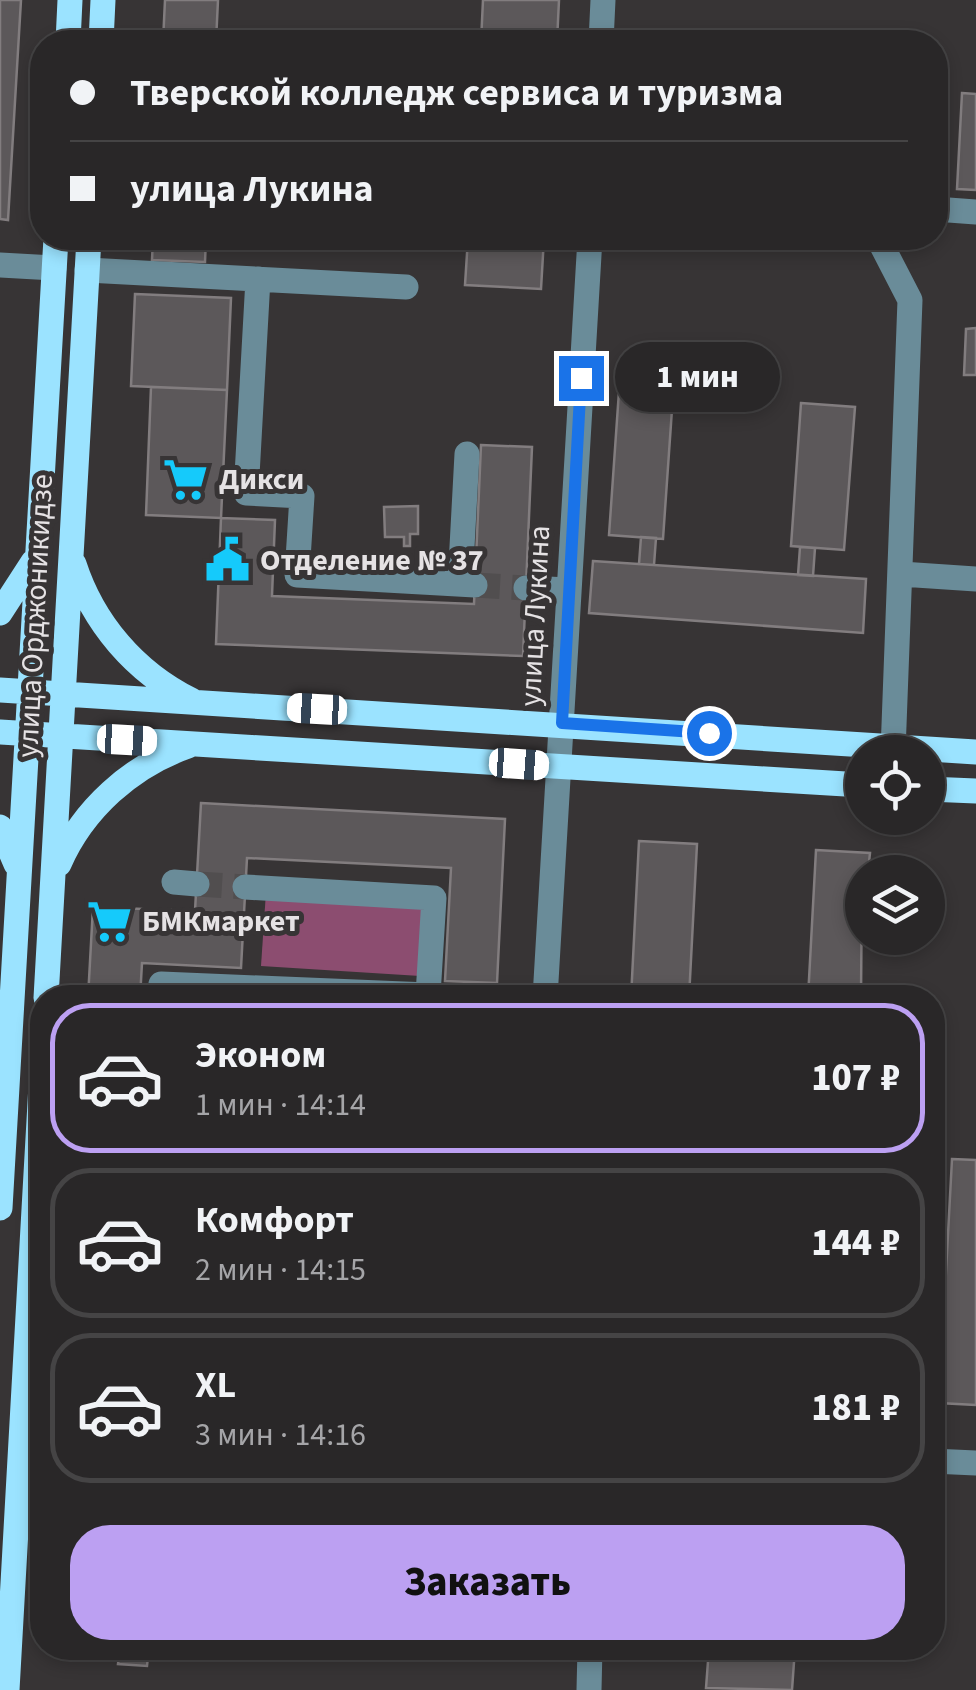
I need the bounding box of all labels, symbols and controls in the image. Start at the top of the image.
text: Тверской колледж сервиса и туризма [130,66,783,120]
text: улица Лукина [130,162,374,216]
callout: 1 мин [616,343,781,413]
text: 1 мин [656,354,739,400]
route end [559,356,604,401]
supermarket icon: Дикси [162,455,210,503]
place label: Дикси [219,458,304,501]
street label: улица Орджоникидзе [6,473,64,759]
street label: улица Лукина [509,524,561,708]
public building icon: Отделение № 37 [203,536,251,584]
place label: Отделение № 37 [260,539,484,582]
car [286,692,348,726]
route start [687,711,732,756]
car [96,723,158,757]
map controls [845,735,945,955]
button: locate [845,735,945,835]
car [488,747,550,781]
button: layers [845,855,945,955]
supermarket icon: БМКмаркет [85,897,133,945]
place label: БМКмаркет [142,900,300,943]
text: Эконом [195,1028,326,1082]
icon: car [75,1033,165,1123]
text: 107 ₽ [811,1051,900,1105]
text: 1 мин · 14:14 [195,1082,366,1128]
text: Комфорт [195,1193,354,1247]
icon: car [75,1198,165,1288]
text: 144 ₽ [811,1216,900,1270]
text: 2 мин · 14:15 [195,1247,366,1293]
text: XL [195,1358,236,1412]
icon: car [75,1363,165,1453]
text: 181 ₽ [811,1381,900,1435]
text: 3 мин · 14:16 [195,1412,366,1458]
button: Заказать [70,1525,905,1640]

